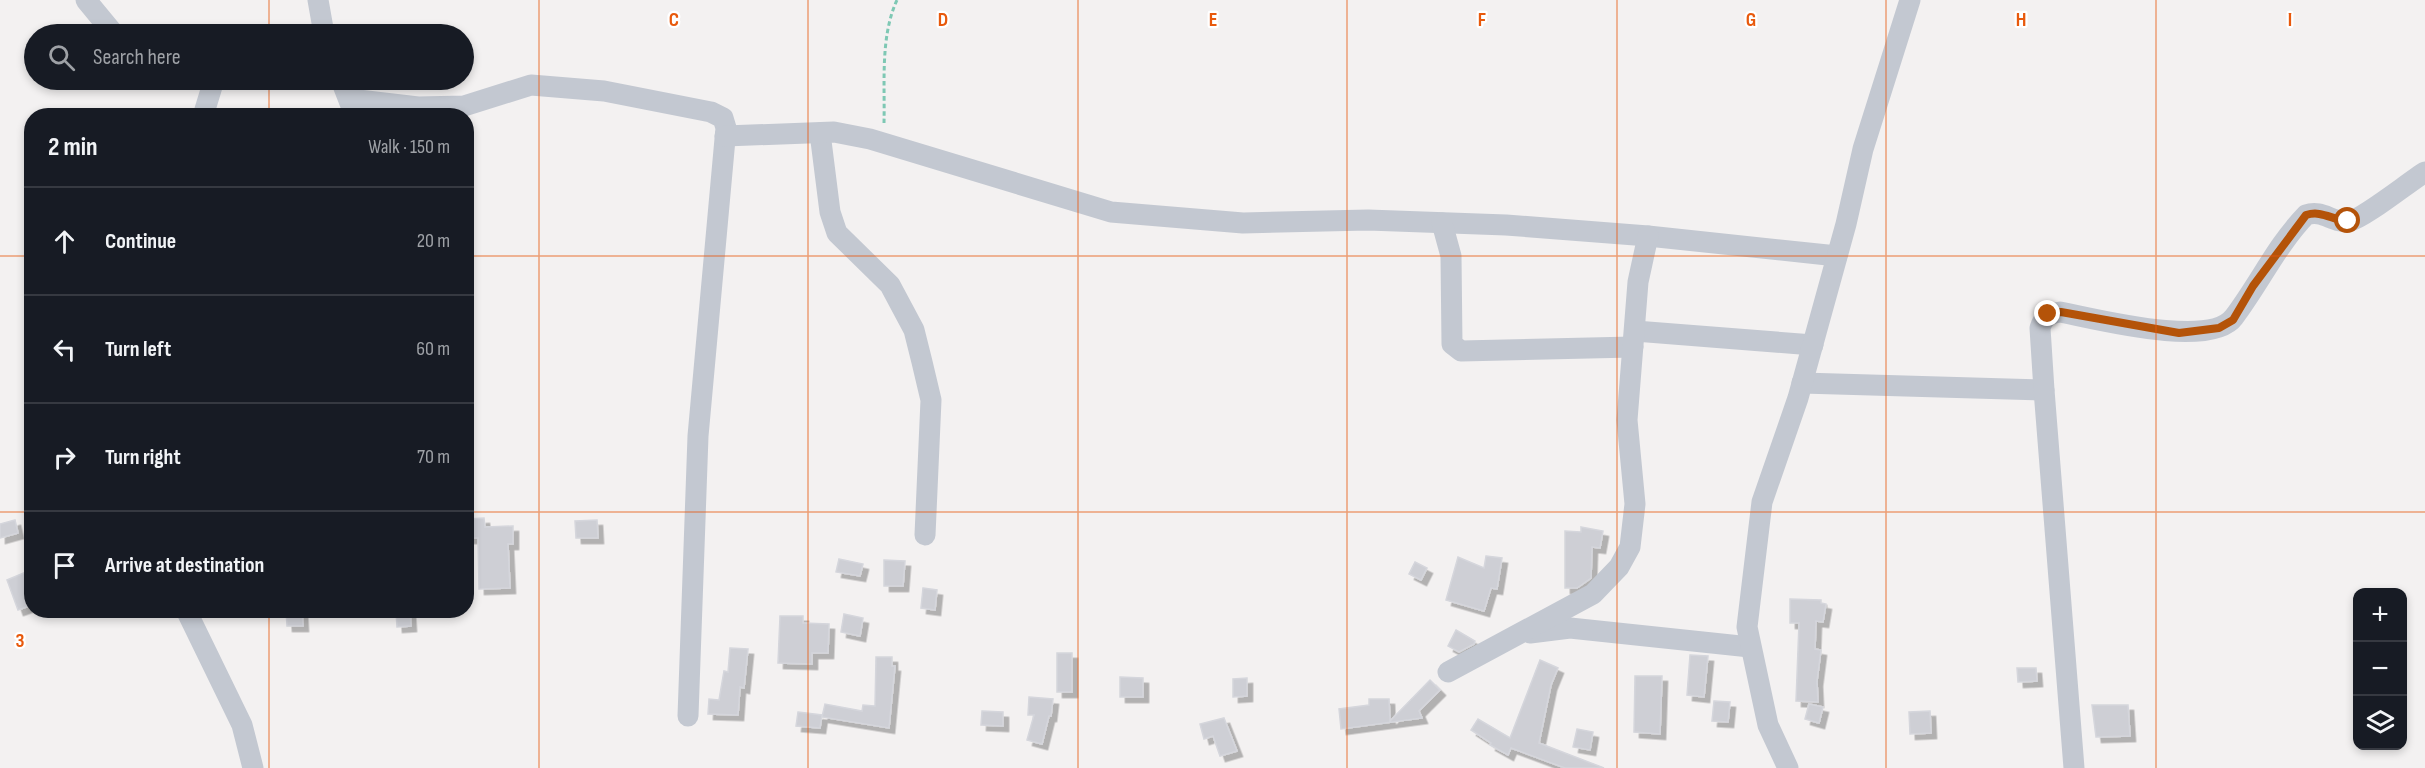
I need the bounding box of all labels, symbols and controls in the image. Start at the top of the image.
text: C [669,8,679,32]
text: D [938,8,948,32]
text: E [1209,8,1217,32]
text: F [1478,8,1486,32]
text: G [1746,8,1756,32]
text: H [2016,8,2026,32]
text: I [2288,8,2292,32]
search box [24,24,474,90]
icon: search [45,41,78,74]
text: Search here [93,44,180,71]
text: 2 min [48,132,98,163]
text: Walk · 150 m [368,135,450,159]
route start [2334,207,2360,233]
icon: ahead [48,225,81,258]
text: Continue [105,228,176,255]
text: 20 m [417,229,450,253]
route end [2034,300,2060,326]
icon: left [48,333,81,366]
text: Turn left [105,336,171,363]
text: 60 m [416,337,450,361]
icon: right [48,441,81,474]
text: Turn right [105,444,181,471]
text: 70 m [417,445,450,469]
icon: arrive [48,549,81,582]
text: Arrive at destination [105,552,264,579]
map controls [2353,588,2407,750]
button: + [2353,588,2407,642]
text: 3 [16,629,25,653]
button: − [2353,642,2407,696]
button: layers [2353,696,2407,750]

